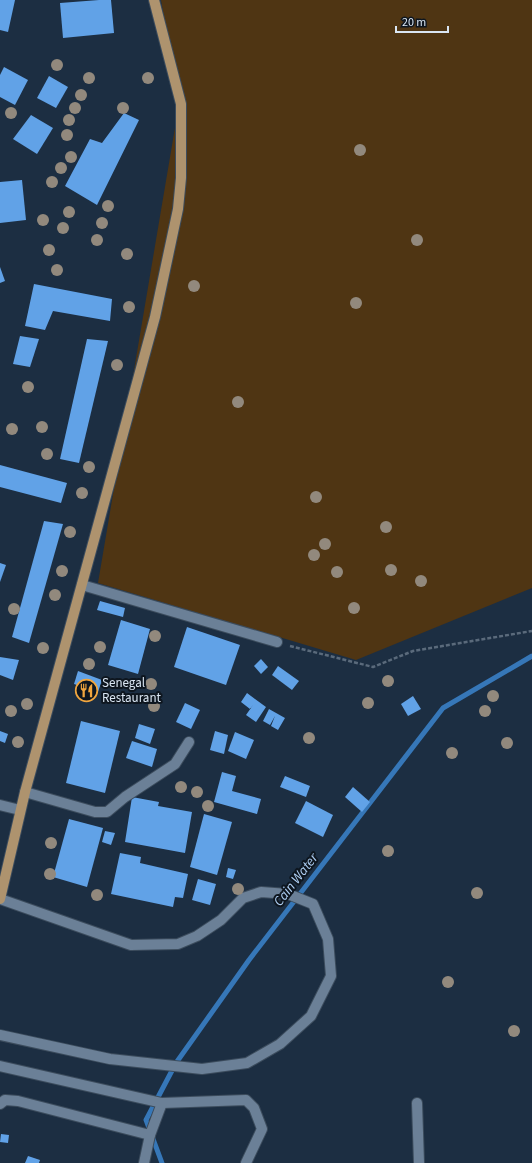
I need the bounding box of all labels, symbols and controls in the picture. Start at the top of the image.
scale bar [396,8,448,34]
text: 20 m [402,14,426,31]
place label: Senegal Restaurant [102,674,162,707]
restaurant icon: Senegal Restaurant [73,677,99,703]
water label: Cain Water [269,848,324,911]

